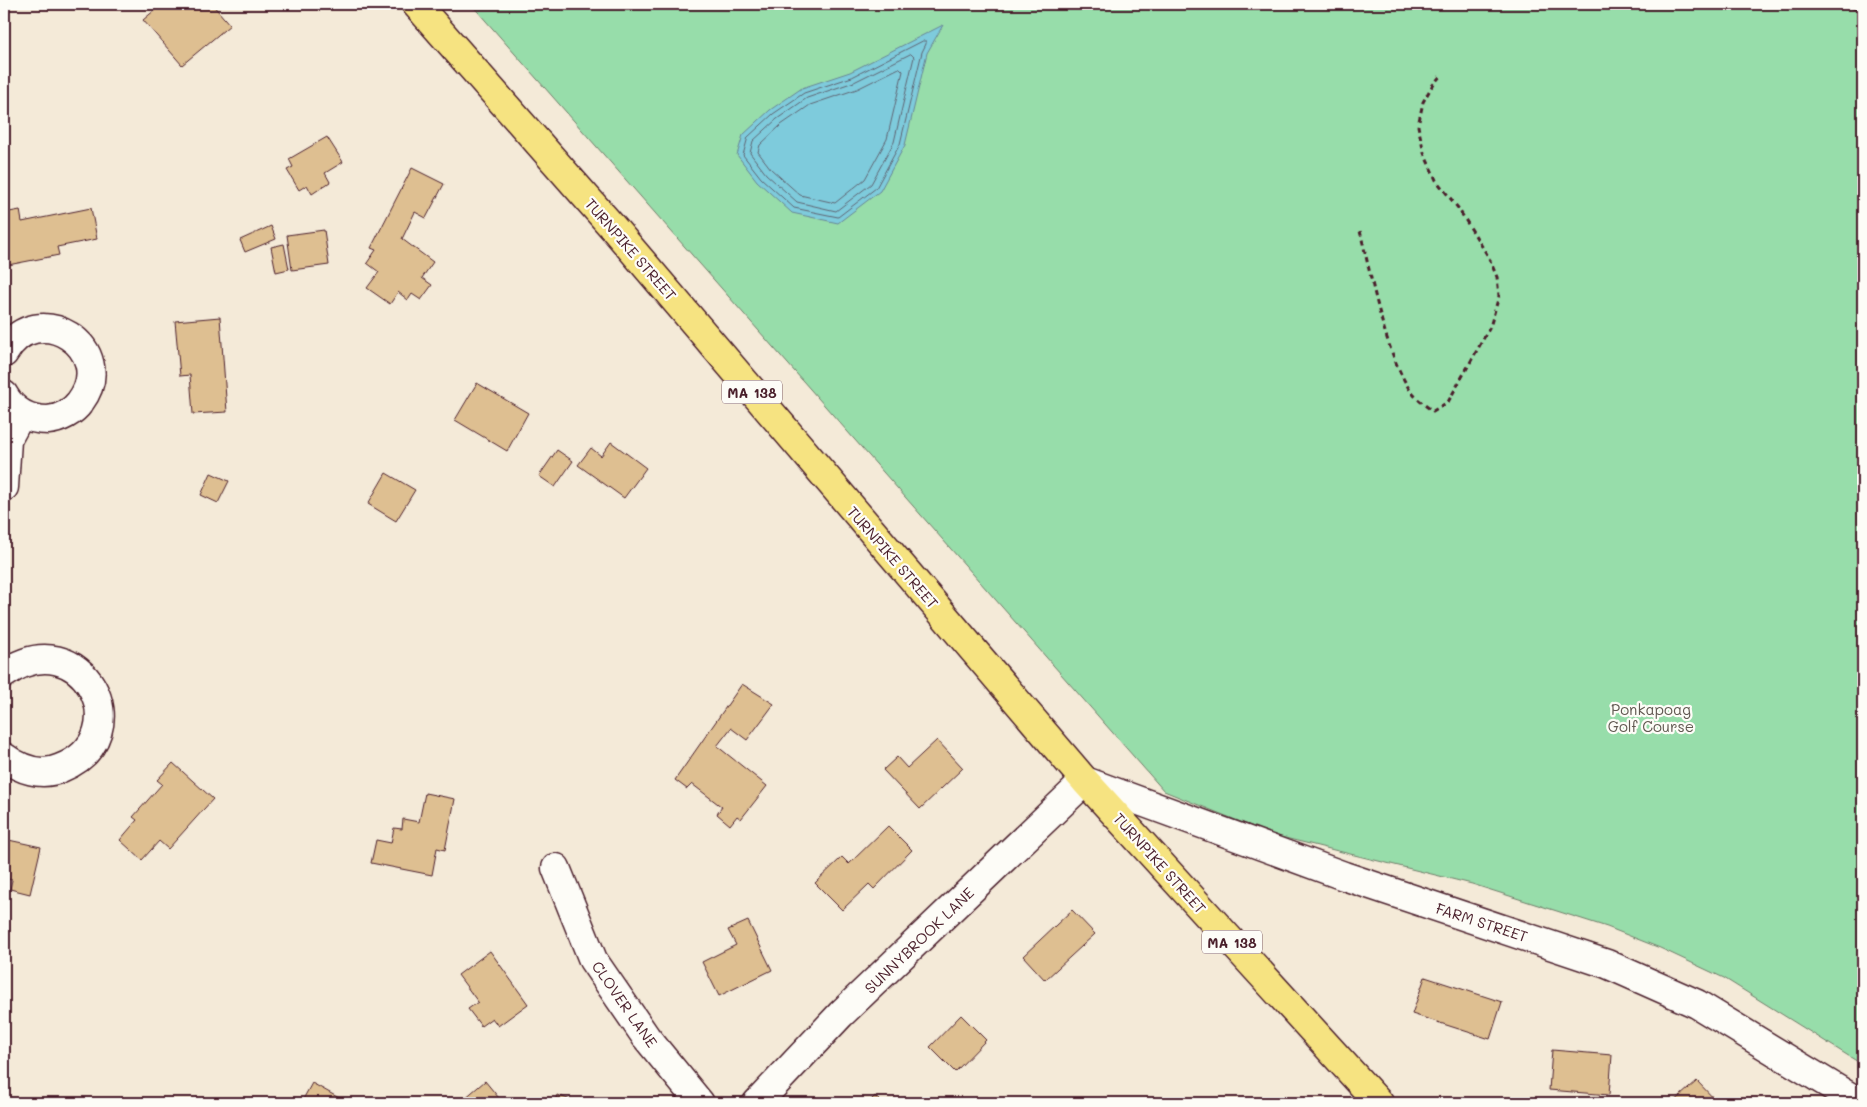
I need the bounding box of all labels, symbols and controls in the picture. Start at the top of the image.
street label: TURNPIKE STREET [581,194,681,304]
road number: MA 138 [722,381,782,404]
street label: TURNPIKE STREET [843,502,943,612]
park label: Ponkapoag Golf Course [1608,699,1694,736]
street label: TURNPIKE STREET [1109,808,1211,918]
street label: SUNNYBROOK LANE [860,882,978,998]
street label: FARM STREET [1434,898,1530,946]
road number: MA 138 [1202,930,1262,954]
street label: CLOVER LANE [588,957,662,1051]

